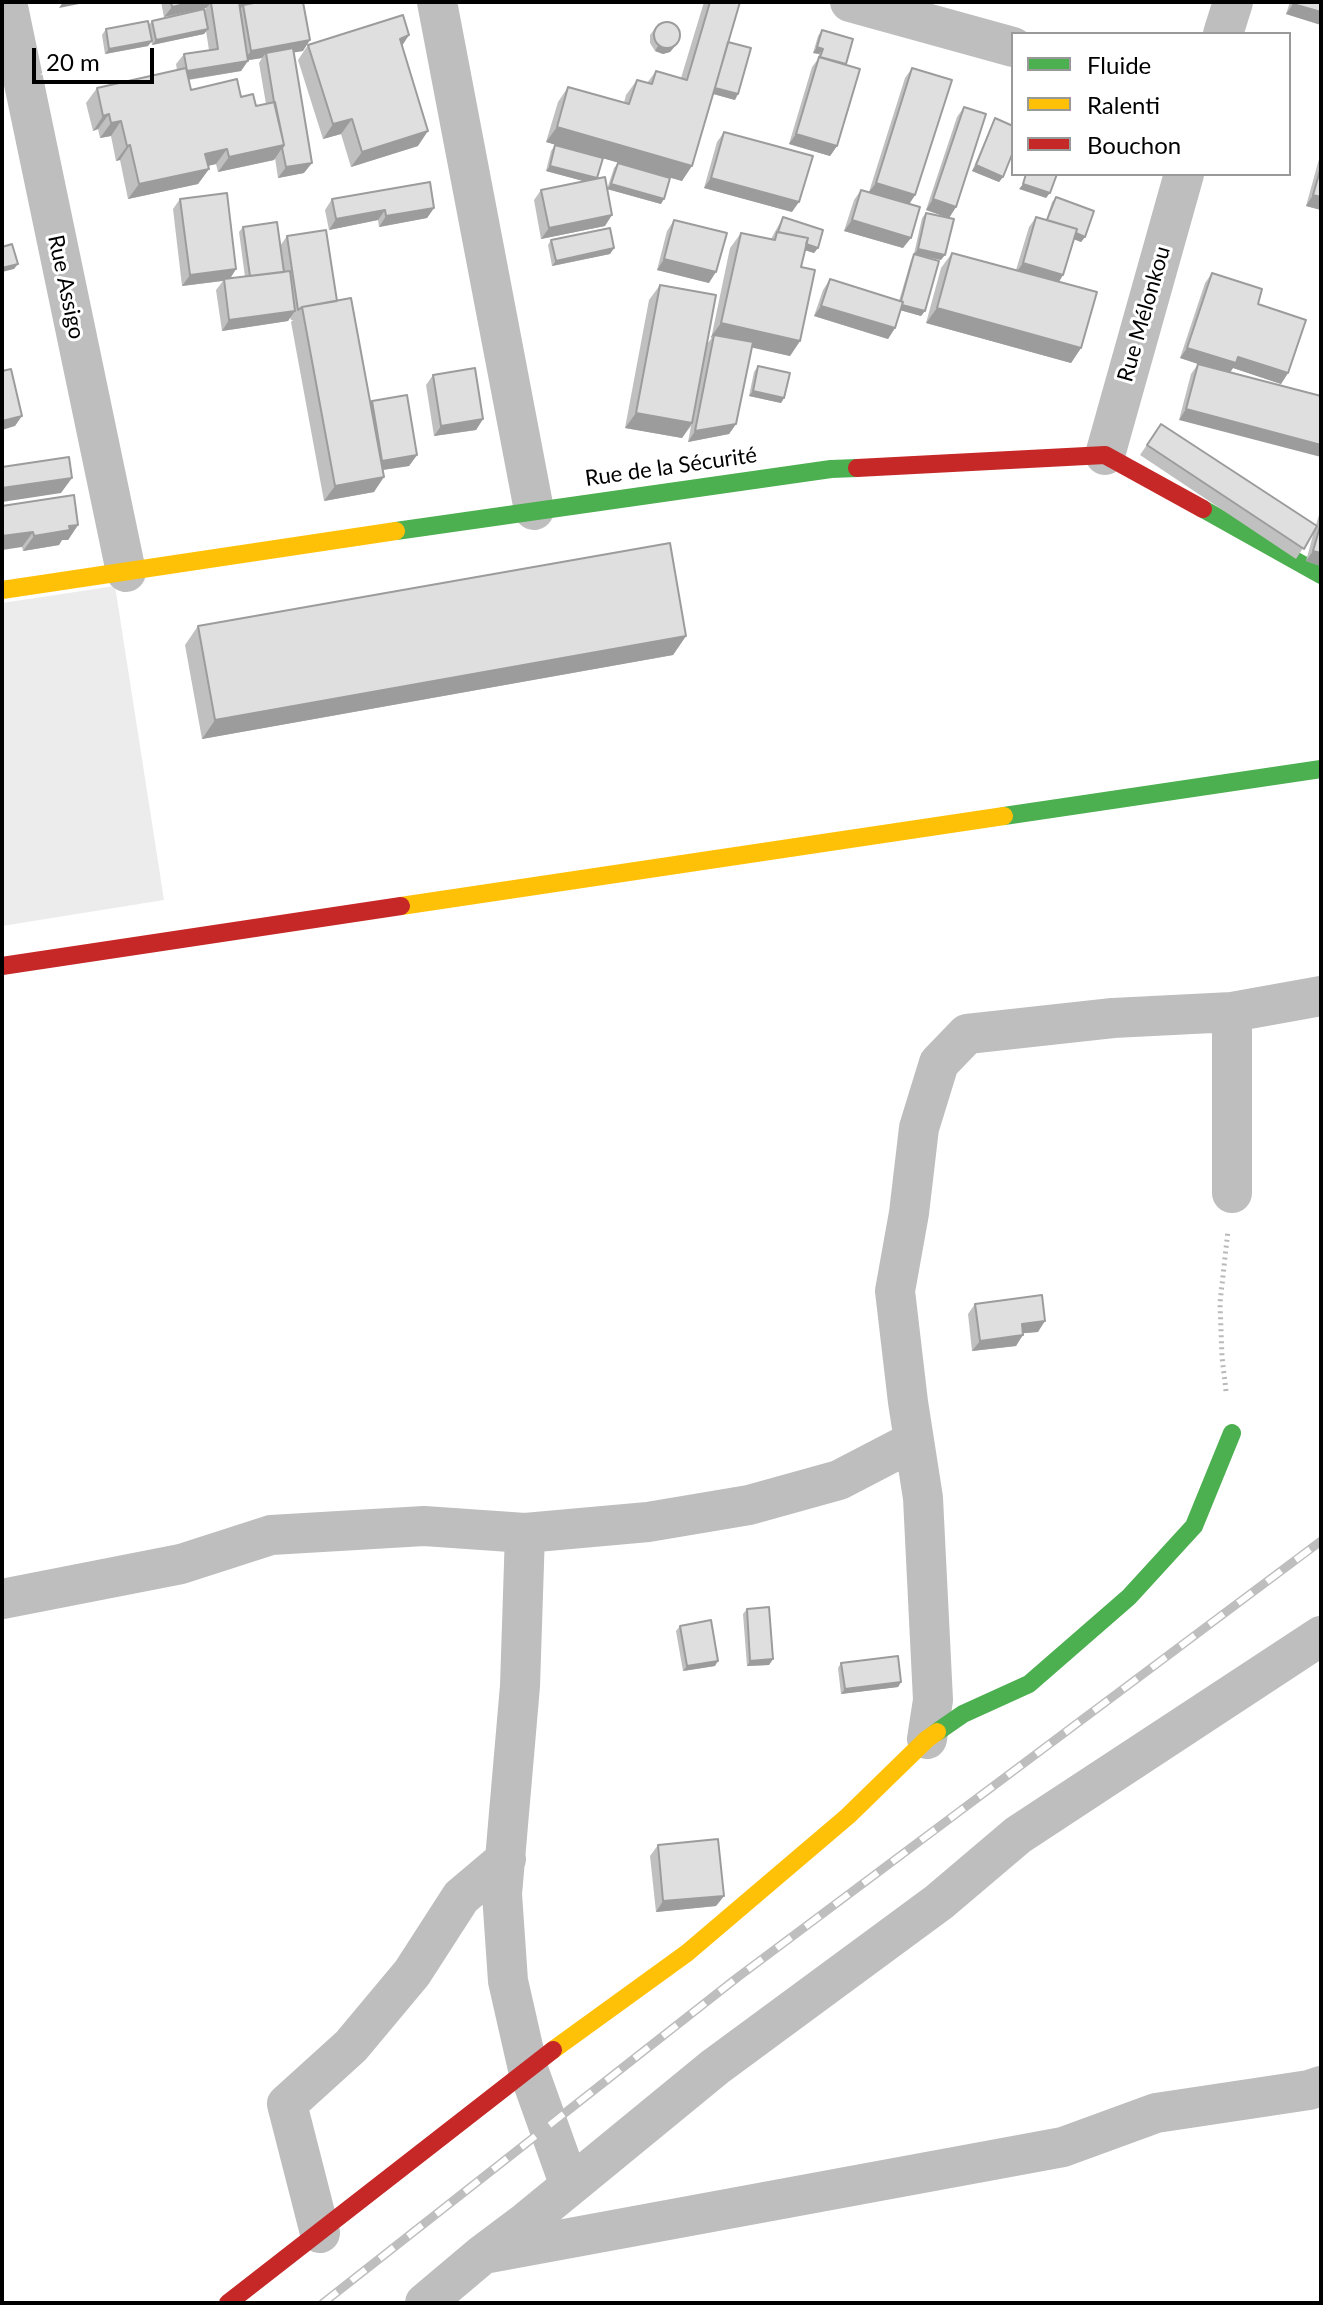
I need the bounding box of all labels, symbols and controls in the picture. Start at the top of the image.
scale bar [36,32,158,82]
legend [1011,32,1291,176]
text: 20 m [46,47,100,76]
text: Fluide [1087,50,1151,79]
text: Ralenti [1087,90,1160,119]
text: Bouchon [1087,130,1181,159]
street label: Rue Assigo [42,233,90,341]
street label: Rue Mélonkou [1112,243,1176,385]
street label: Rue de la Sécurité [583,442,759,492]

